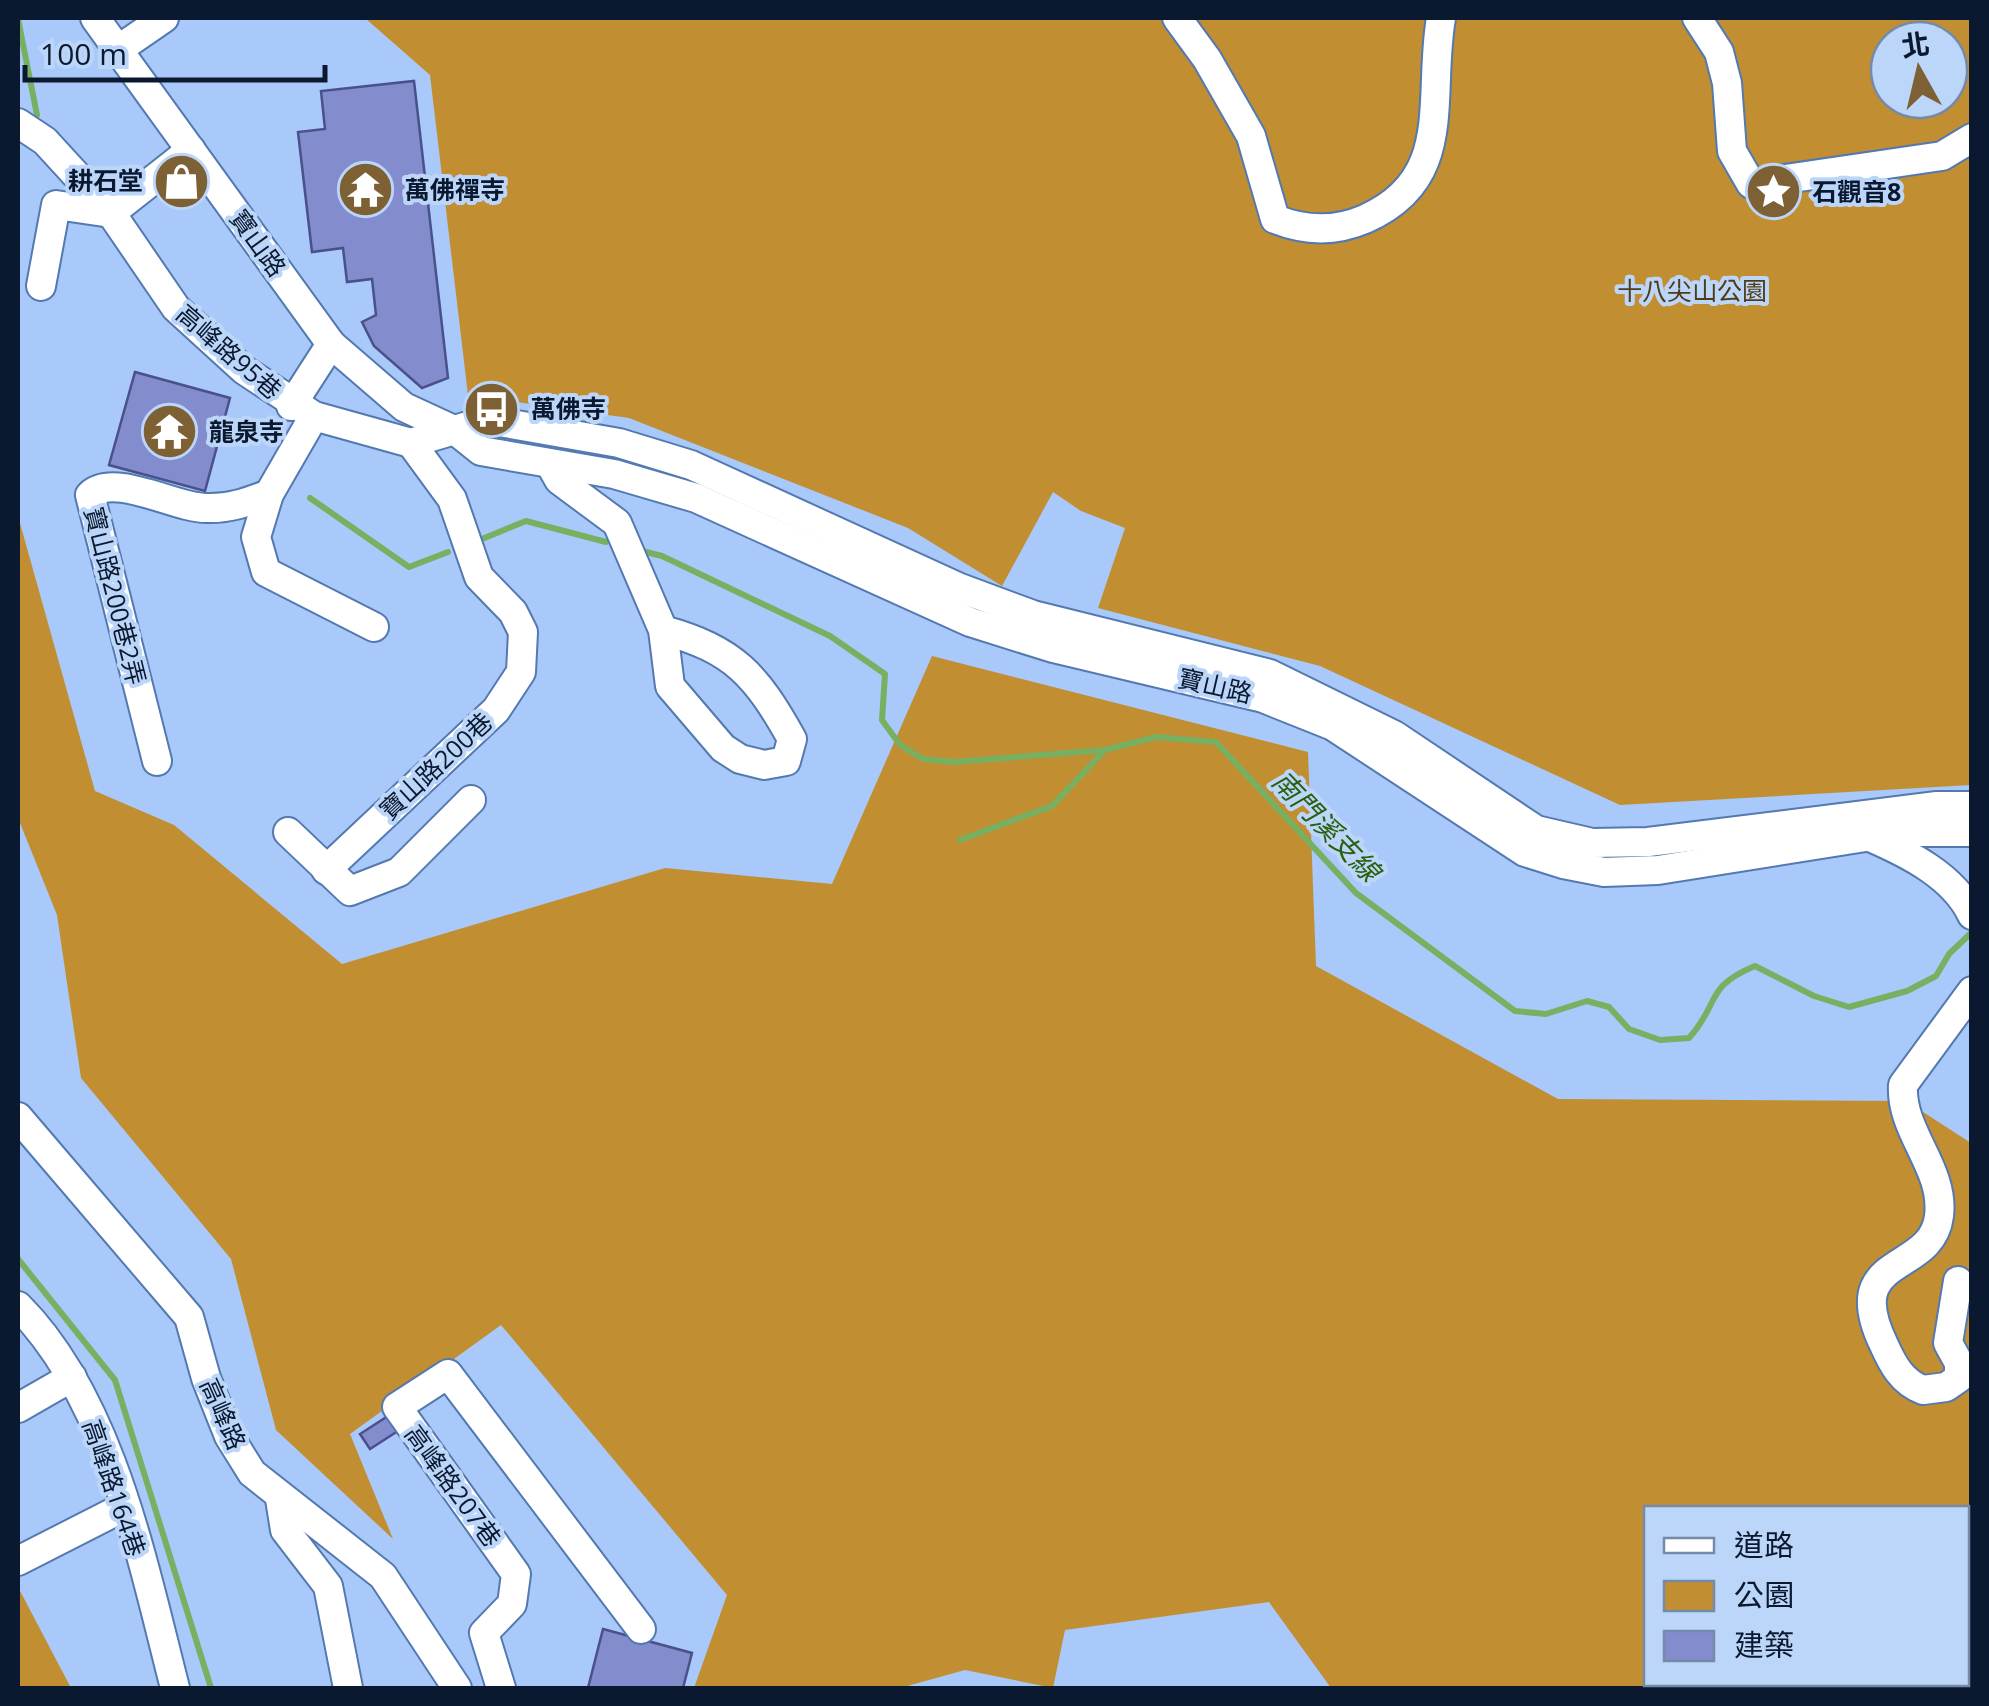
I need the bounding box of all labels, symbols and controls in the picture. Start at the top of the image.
scale bar [25,20,325,82]
north arrow [1869,20,1969,120]
text: 北 [1899,23,1932,65]
text: 100 m [40,33,127,74]
shop icon: 耕石堂 [152,151,212,211]
temple icon: 萬佛禪寺 [336,160,396,220]
place icon: 石觀音8 [1743,162,1803,222]
place label: 耕石堂 [68,163,143,197]
place label: 萬佛禪寺 [405,172,505,206]
place label: 石觀音8 [1812,174,1901,208]
street label: 寶山路 [223,202,295,283]
park label: 十八尖山公園 [1617,273,1767,307]
street label: 高峰路95巷 [170,296,289,406]
bus stop icon: 萬佛寺 [462,379,522,439]
place label: 萬佛寺 [531,391,606,425]
temple icon: 龍泉寺 [140,402,200,462]
place label: 龍泉寺 [209,414,284,448]
street label: 寶山路200巷2弄 [77,503,155,688]
street label: 寶山路 [1175,660,1256,710]
street label: 寶山路200巷 [371,704,499,826]
water label: 南門溪支線 [1264,762,1391,891]
street label: 高峰路 [193,1372,255,1455]
street label: 高峰路164巷 [76,1415,154,1561]
street label: 高峰路207巷 [398,1418,510,1553]
legend [1644,1506,1969,1686]
text: 道路 [1734,1524,1794,1565]
text: 公園 [1734,1574,1794,1615]
text: 建築 [1734,1624,1794,1665]

